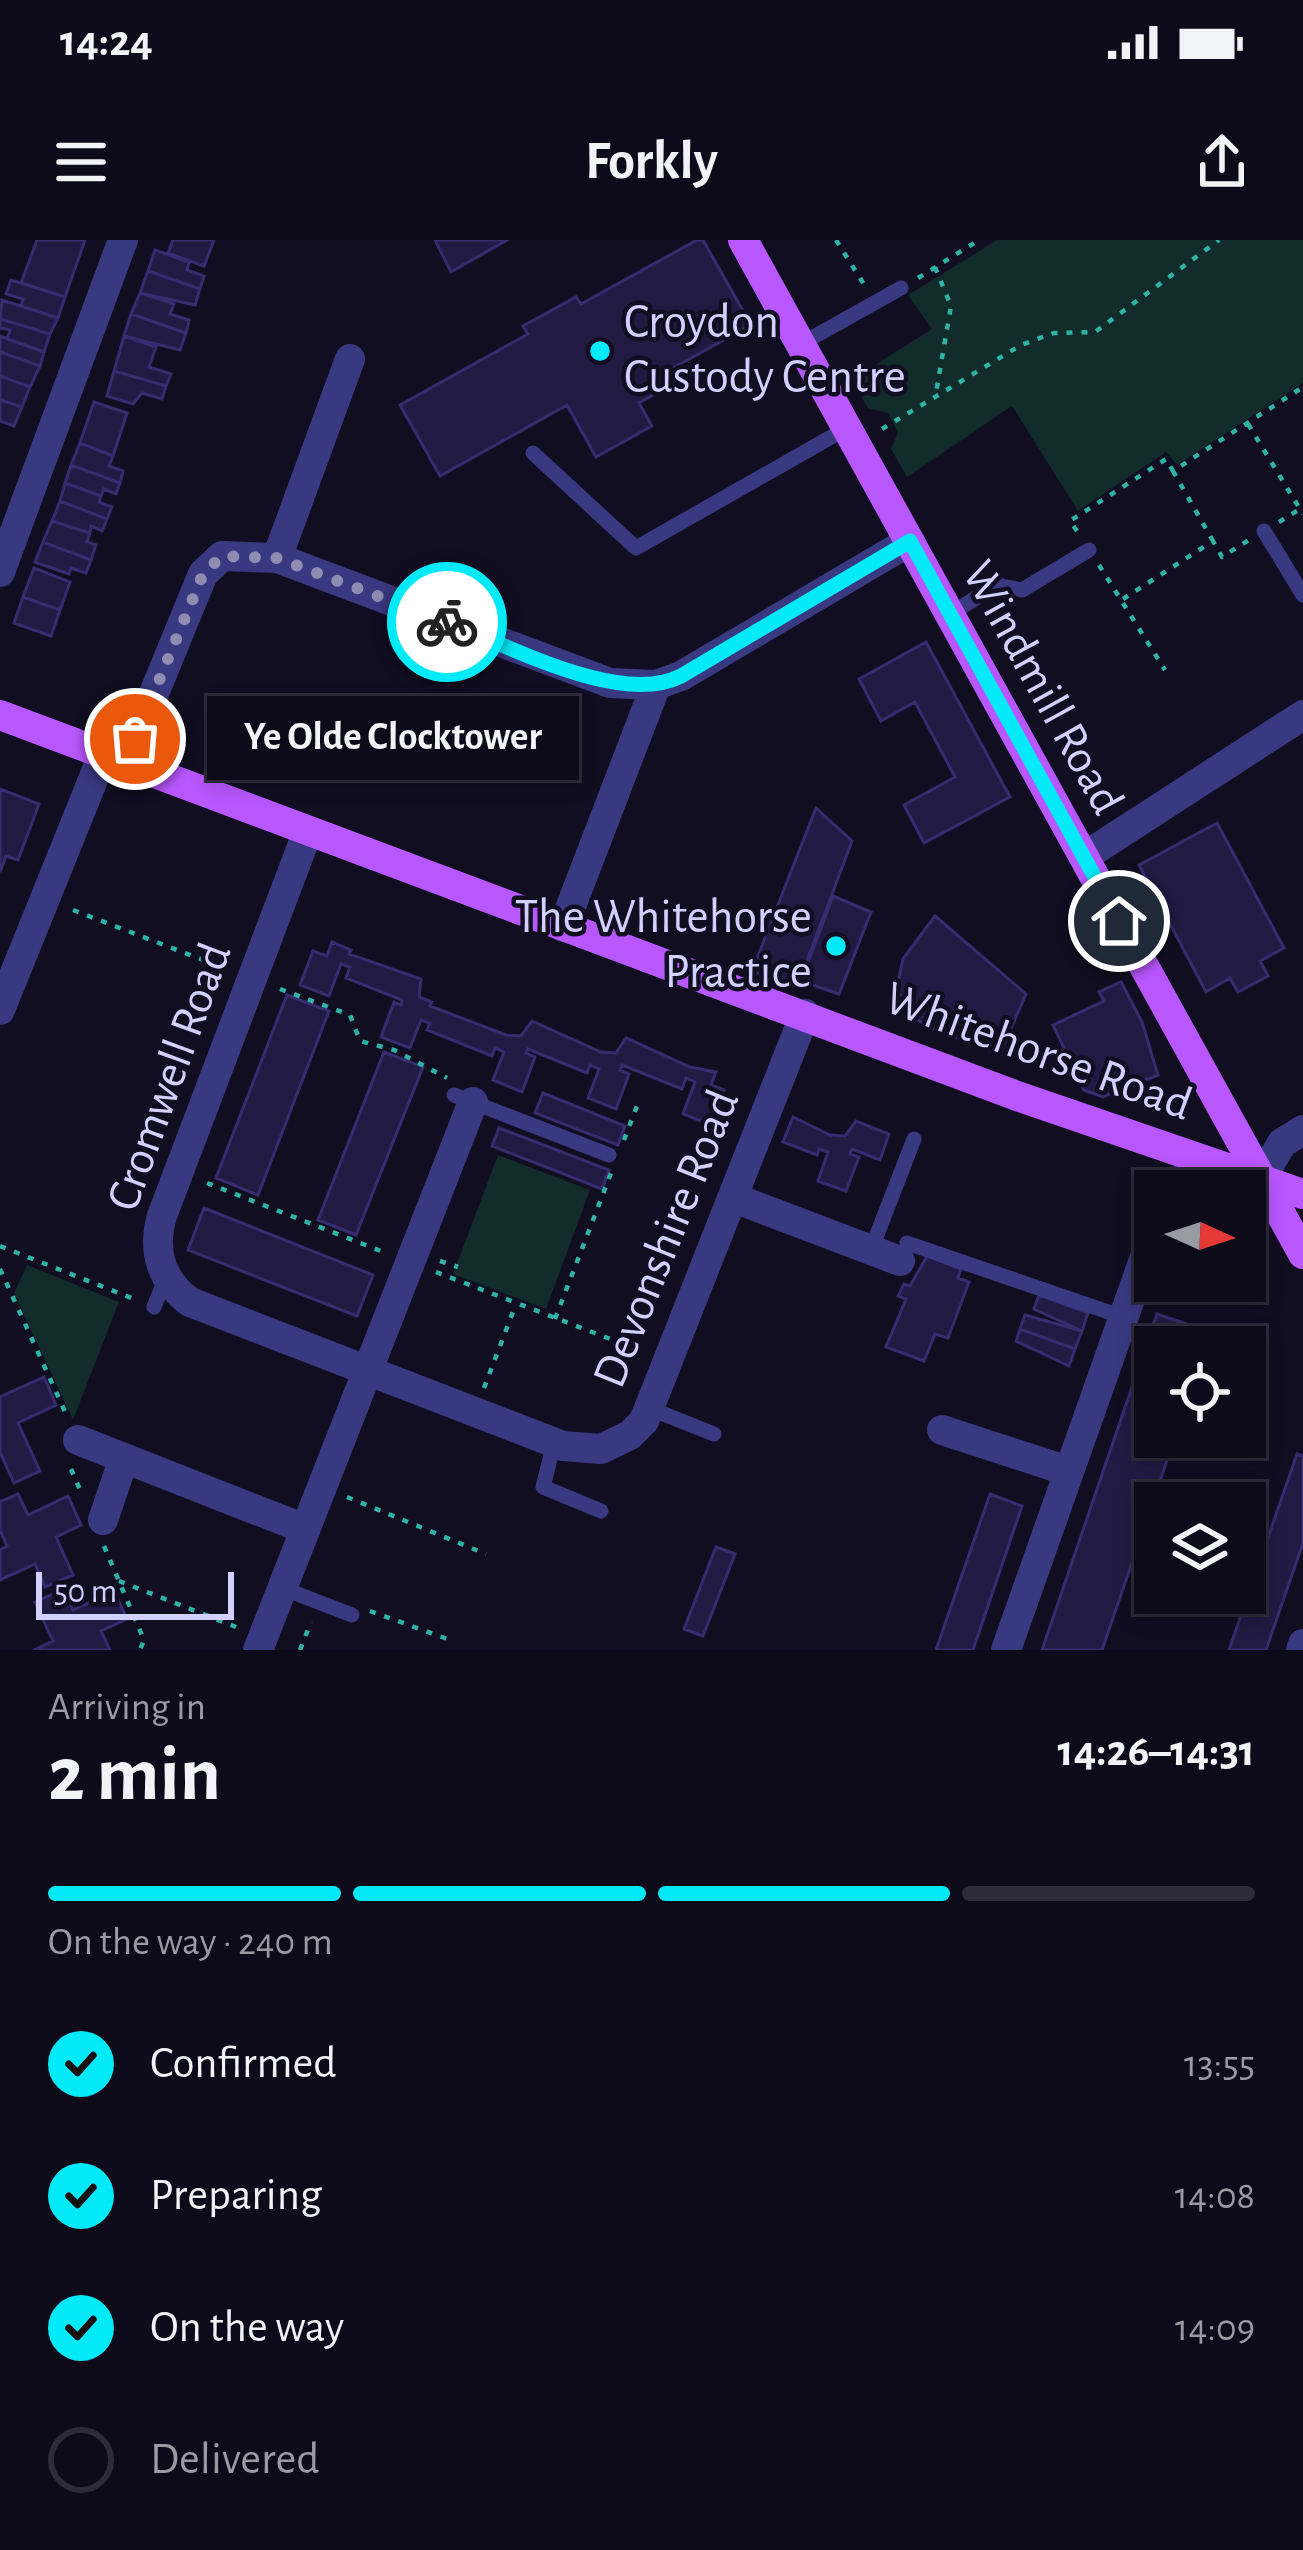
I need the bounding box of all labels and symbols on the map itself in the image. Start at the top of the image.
place label: Croydon Custody Centre [624,299,906,402]
marker: Croydon Custody Centre [587,338,613,364]
street label: Windmill Road [953,553,1131,823]
courier [387,562,507,682]
pin [84,688,186,790]
callout: Ye Olde Clocktower [207,697,579,781]
pin [1068,870,1170,972]
place label: The Whitehorse Practice [515,894,812,997]
marker: The Whitehorse Practice [823,933,849,959]
street label: Cromwell Road [99,937,241,1217]
street label: Whitehorse Road [878,974,1198,1130]
street label: Devonshire Road [586,1084,748,1394]
north arrow [1134,1170,1266,1302]
scale bar [36,1566,234,1619]

